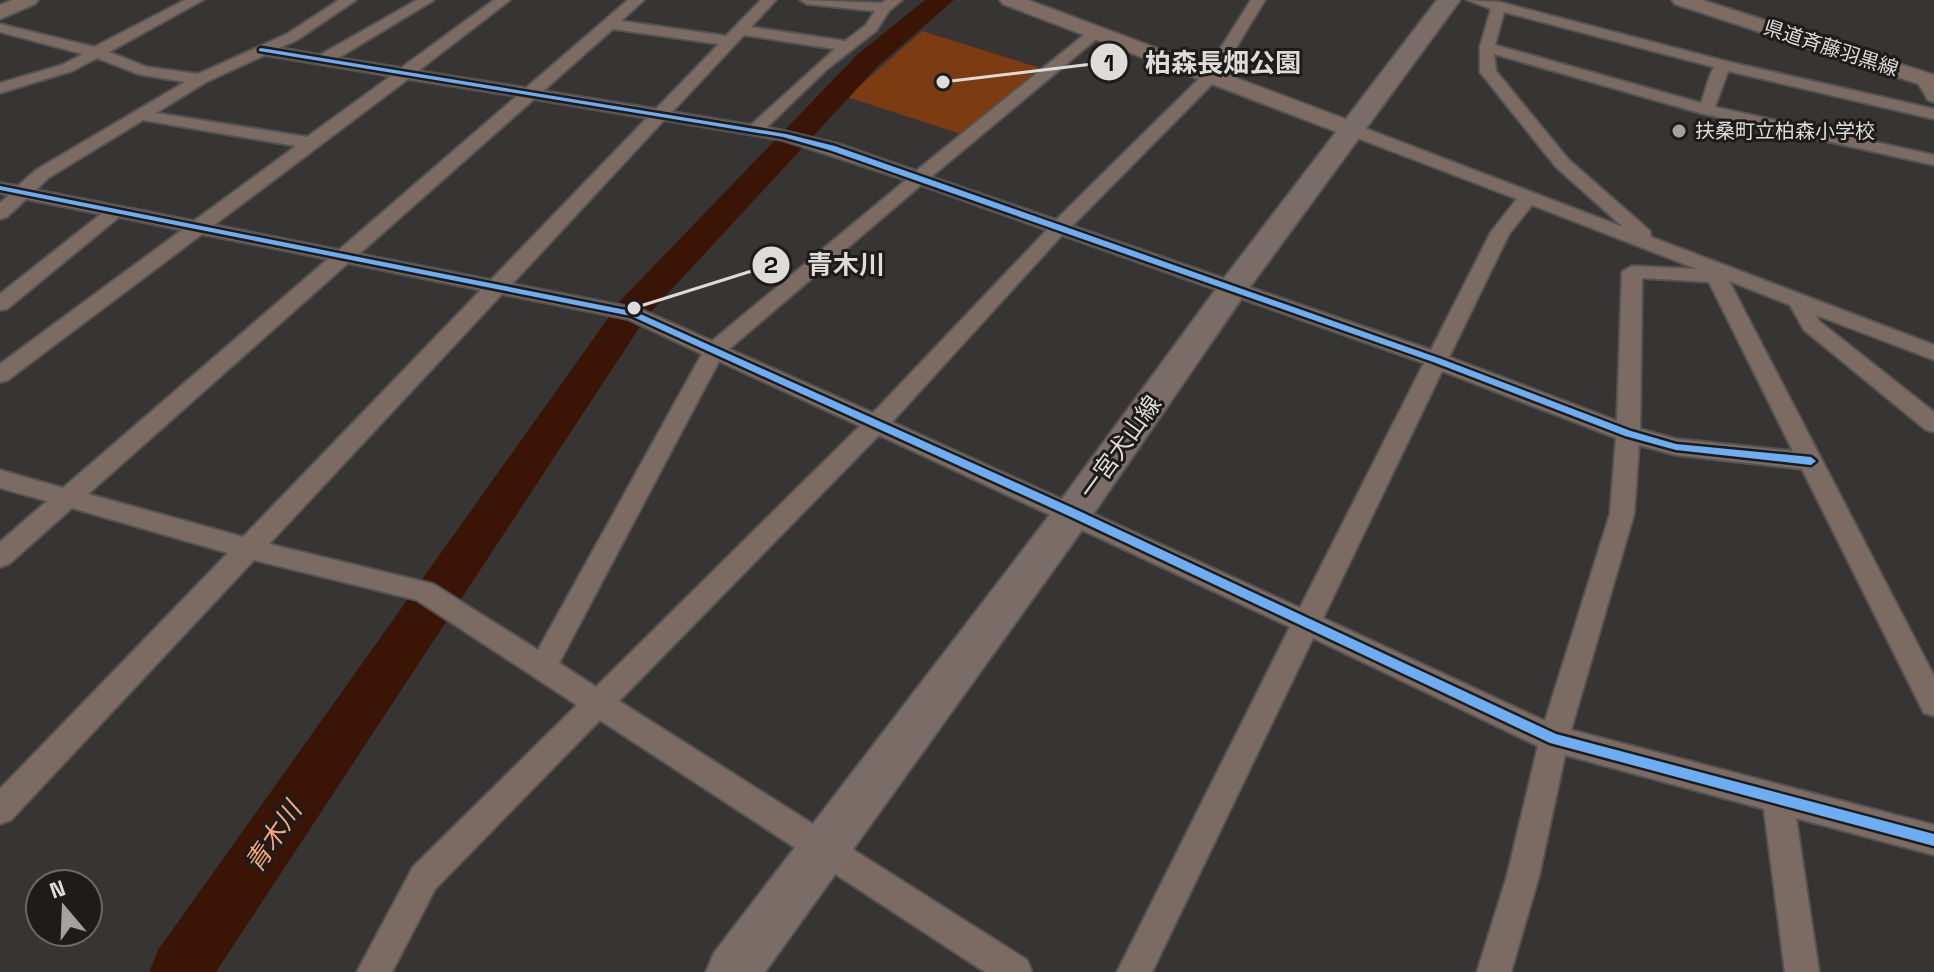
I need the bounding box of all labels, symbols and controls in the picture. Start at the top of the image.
street label: 県道斉藤羽黒線 [1760,14,1902,82]
callout: 柏森長畑公園 [1089,37,1317,87]
text: 柏森長畑公園 [1145,46,1301,80]
text: 1 [1104,47,1114,78]
place label: 扶桑町立柏森小学校 [1695,118,1875,144]
marker: 扶桑町立柏森小学校 [1670,122,1688,140]
callout: 青木川 [751,240,901,290]
text: 青木川 [807,248,885,282]
text: 2 [764,249,778,280]
street label: 一宮犬山線 [1072,389,1168,505]
water label: 青木川 [237,793,311,879]
north arrow [24,868,104,948]
text: N [46,873,69,905]

